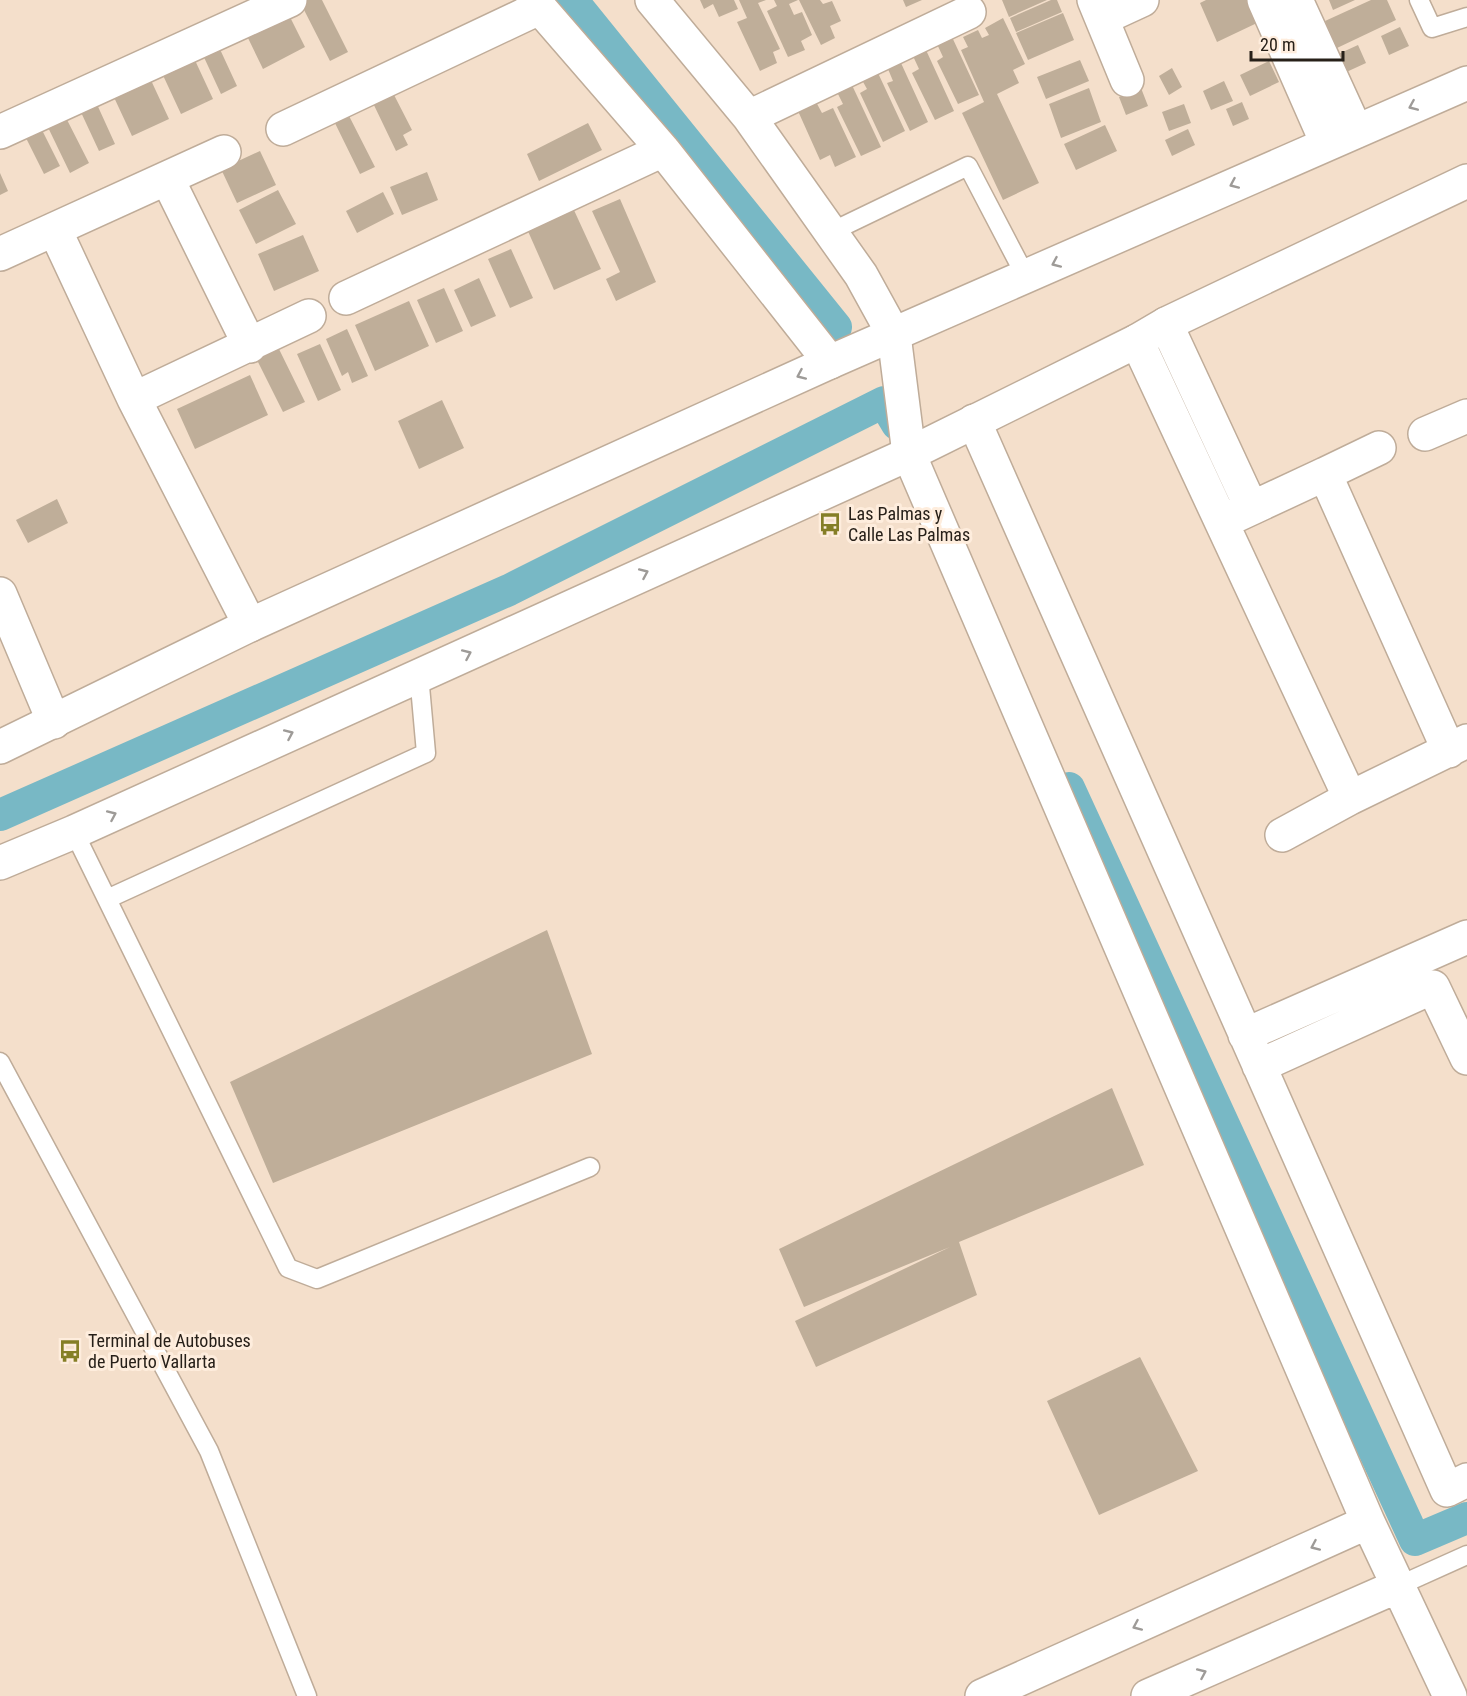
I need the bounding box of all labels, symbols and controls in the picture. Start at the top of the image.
scale bar [1251,24,1342,62]
text: 20 m [1260,34,1295,55]
one-way arrow [1409,99,1420,111]
one-way arrow [1230,177,1241,189]
one-way arrow [1052,256,1063,268]
one-way arrow [796,368,807,380]
place label: Las Palmas y Calle Las Palmas [848,503,970,545]
bus stop icon: Las Palmas y Calle Las Palmas [817,511,843,537]
one-way arrow [638,569,649,581]
one-way arrow [460,649,471,661]
one-way arrow [283,730,294,742]
one-way arrow [105,810,116,822]
place label: Terminal de Autobuses de Puerto Vallarta [88,1330,251,1372]
bus stop icon: Terminal de Autobuses de Puerto Vallarta [57,1338,83,1364]
one-way arrow [1310,1538,1321,1550]
one-way arrow [1132,1619,1143,1631]
one-way arrow [1195,1668,1206,1680]

